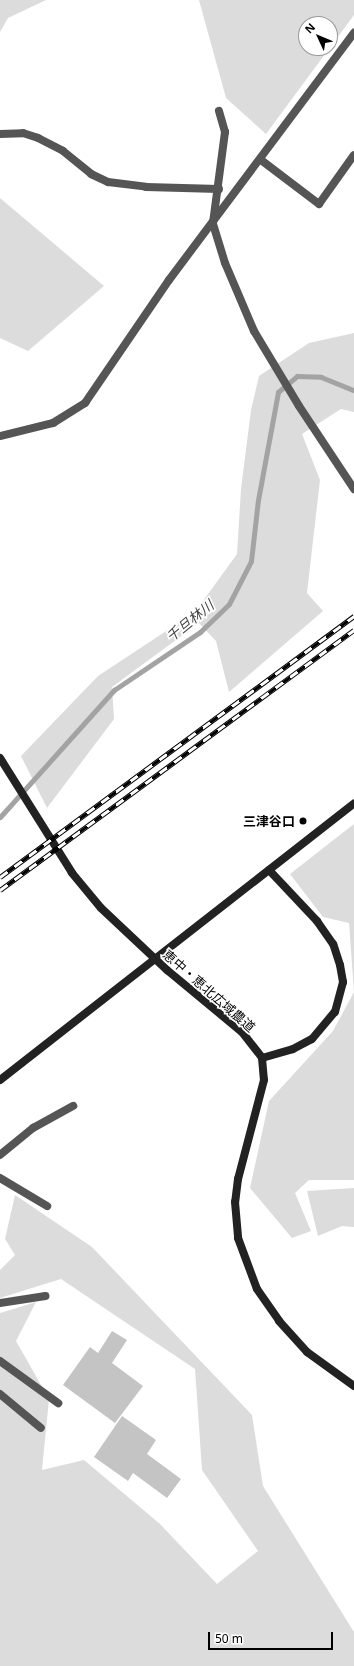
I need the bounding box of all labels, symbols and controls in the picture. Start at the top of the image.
north arrow [298,16,338,56]
text: N [301,20,318,36]
water label: 千旦林川 [163,597,217,645]
place label: 三津谷口 [243,813,295,829]
marker: 三津谷口 [298,816,308,826]
street label: 恵中・恵北広域農道 [160,947,258,1035]
scale bar [210,1624,335,1650]
text: 50 m [215,1630,243,1647]

